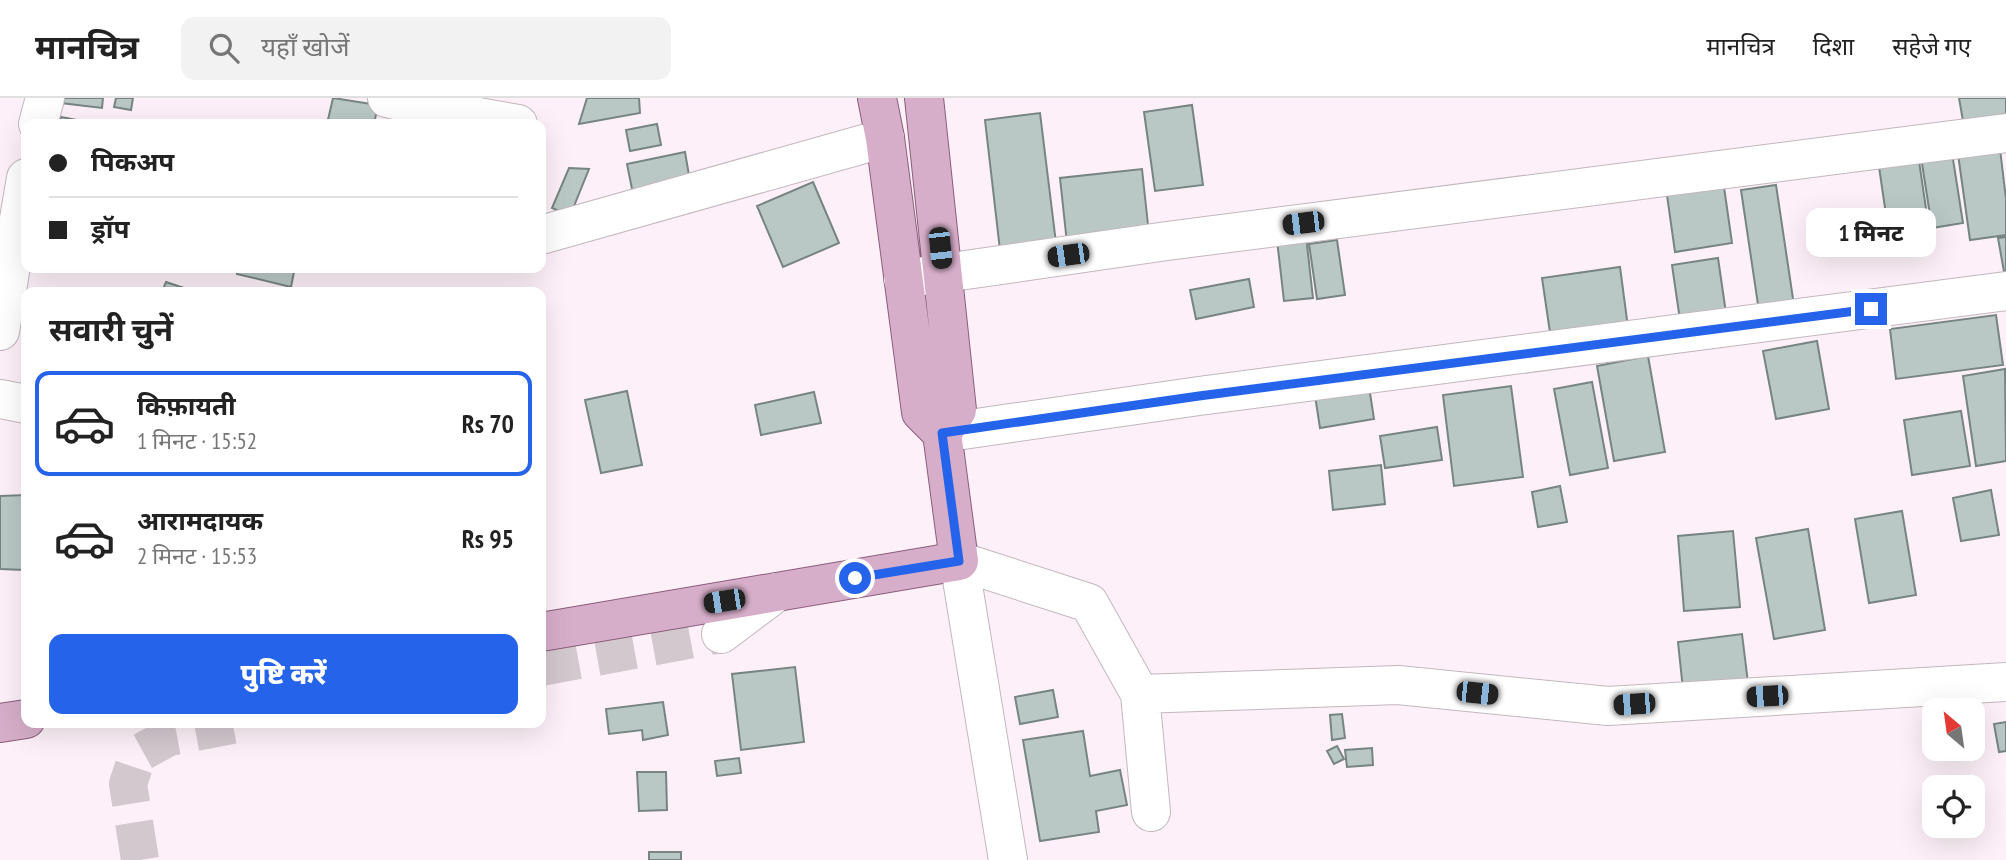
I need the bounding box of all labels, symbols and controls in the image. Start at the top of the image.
search box [181,17,671,80]
text: मानचित्र [35,25,139,68]
icon: search [205,29,243,67]
text: यहाँ खोजें [261,30,349,63]
text: मानचित्र [1706,31,1775,62]
text: दिशा [1813,31,1854,62]
text: सहेजे गए [1892,31,1971,62]
text: पिकअप [91,145,174,178]
callout: 1 मिनट [1806,208,1936,256]
car [1281,210,1326,236]
text: ड्रॉप [91,212,129,245]
text: 1 मिनट [1838,218,1904,247]
car [928,226,953,270]
car [1046,242,1091,268]
route end [1855,293,1887,325]
text: सवारी चुनें [49,308,173,350]
text: किफ़ायती [137,389,236,422]
icon: car [53,392,116,455]
text: Rs 70 [462,407,514,440]
text: 1 मिनट · 15:52 [137,426,257,455]
text: आरामदायक [137,504,263,537]
icon: car [53,507,116,570]
text: Rs 95 [462,522,514,555]
text: 2 मिनट · 15:53 [137,541,257,570]
route start [839,562,871,594]
car [702,587,747,615]
button: पुष्टि करें [49,634,518,714]
car [1456,680,1499,706]
car [1746,684,1789,708]
car [1613,692,1656,716]
north arrow [1922,698,1984,761]
map controls [1922,698,1985,838]
button: locate [1922,775,1985,838]

